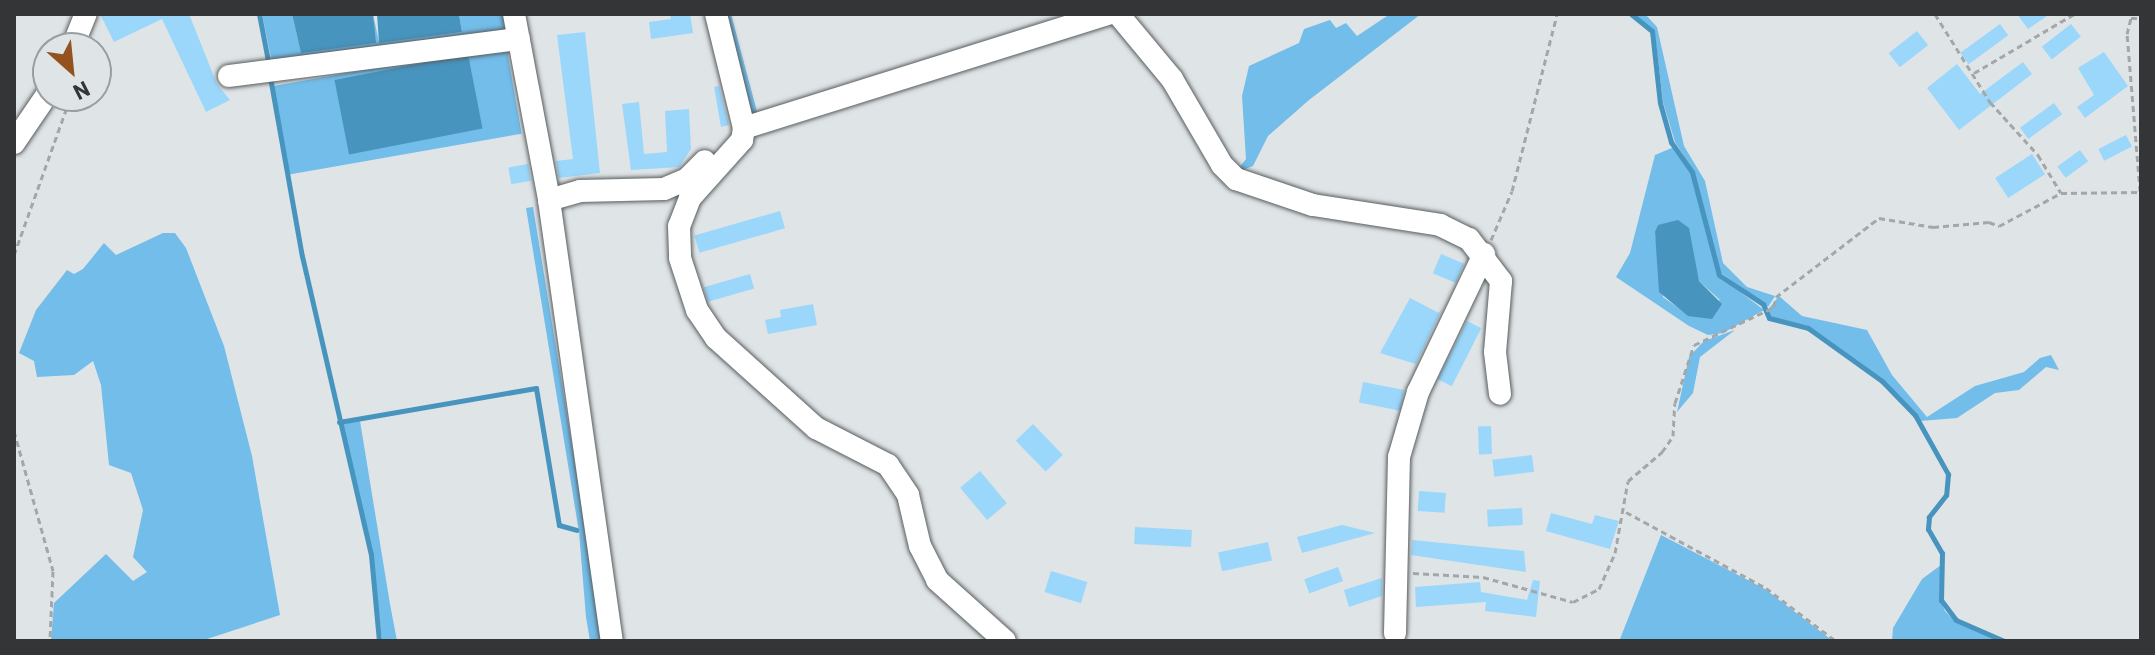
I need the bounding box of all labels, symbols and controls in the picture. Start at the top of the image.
north arrow [32,32,112,112]
text: N [70,77,94,107]

